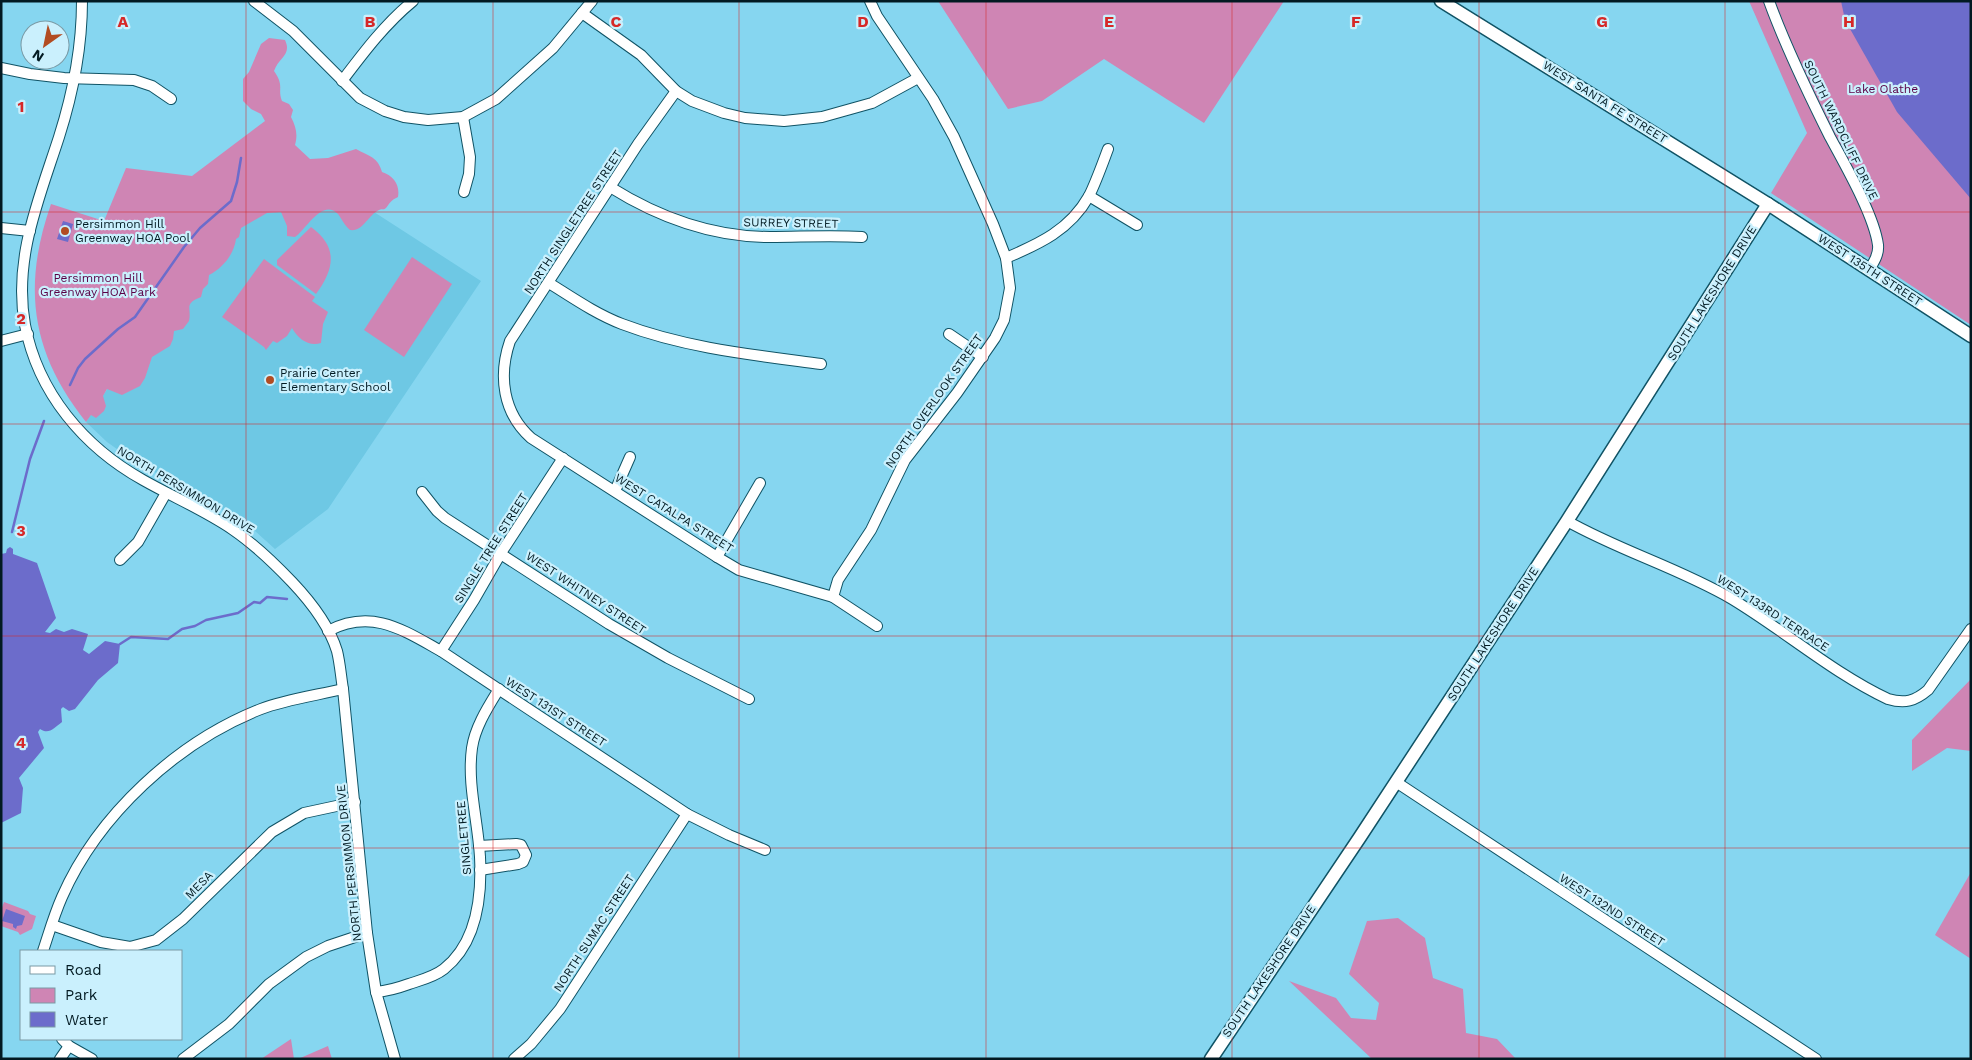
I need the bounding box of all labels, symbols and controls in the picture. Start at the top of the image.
text: A [118,12,129,31]
text: B [365,12,376,31]
text: C [611,12,622,31]
text: D [857,12,869,31]
text: E [1104,12,1114,31]
text: F [1351,12,1361,31]
text: G [1596,12,1608,31]
text: H [1843,12,1855,31]
north arrow [20,20,70,70]
text: N [29,46,47,65]
street label: WEST SANTA FE STREET [1540,58,1670,146]
street label: SOUTH WARDCLIFF DRIVE [1801,58,1881,202]
park label: Lake Olathe [1848,82,1918,96]
text: 1 [18,97,24,116]
street label: NORTH SINGLETREE STREET [521,147,625,297]
street label: SURREY STREET [743,215,839,231]
place label: Persimmon Hill Greenway HOA Pool [75,217,191,245]
street label: SOUTH LAKESHORE DRIVE [1665,223,1760,363]
marker: Persimmon Hill Greenway HOA Pool [59,225,71,237]
street label: WEST 135TH STREET [1815,231,1925,309]
park label: Persimmon Hill Greenway HOA Park [40,271,156,299]
text: 2 [16,309,26,328]
street label: NORTH OVERLOOK STREET [882,332,986,470]
place label: Prairie Center Elementary School [280,366,391,394]
marker: Prairie Center Elementary School [264,374,276,386]
street label: NORTH PERSIMMON DRIVE [115,443,258,537]
street label: WEST CATALPA STREET [612,471,736,555]
street label: SINGLE TREE STREET [451,490,531,606]
text: 3 [16,521,26,540]
street label: WEST WHITNEY STREET [523,549,649,637]
street label: SOUTH LAKESHORE DRIVE [1444,564,1542,704]
street label: WEST 133RD TERRACE [1714,572,1832,655]
street label: WEST 131ST STREET [503,674,609,750]
text: 4 [16,733,26,752]
street label: NORTH PERSIMMON DRIVE [334,783,364,942]
street label: SINGLETREE [454,800,474,876]
street label: MESA [182,868,216,902]
street label: WEST 132ND STREET [1557,871,1667,949]
street label: NORTH SUMAC STREET [551,872,637,994]
street label: SOUTH LAKESHORE DRIVE [1219,902,1319,1040]
legend [20,950,182,1040]
text: Road [65,961,102,979]
text: Park [65,986,98,1004]
text: Water [65,1011,108,1029]

